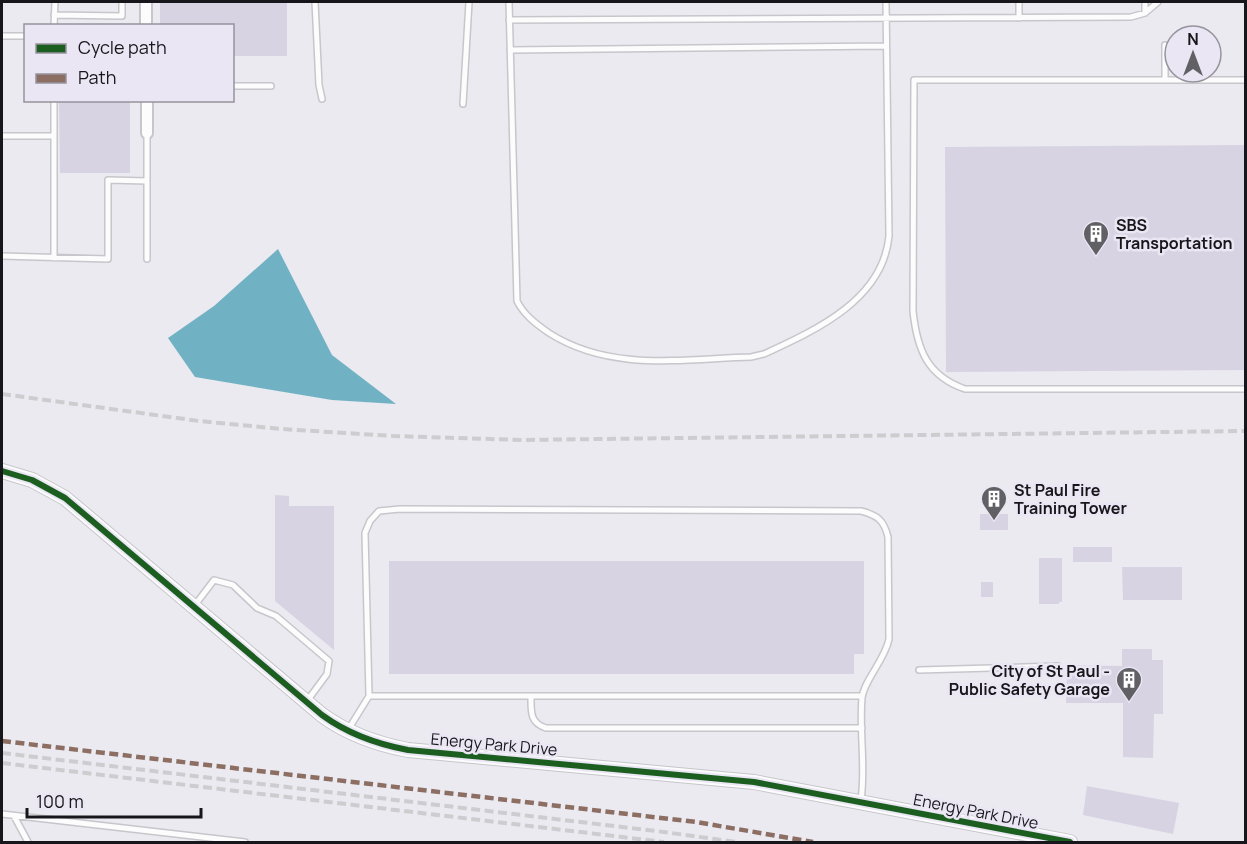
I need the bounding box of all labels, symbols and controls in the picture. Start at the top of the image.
legend [24,24,234,102]
north arrow [1163,24,1223,84]
text: N [1187,28,1199,50]
text: Cycle path [78,35,167,59]
text: Path [78,65,116,89]
place label: SBS Transportation [1116,214,1233,254]
building icon: SBS Transportation [1081,219,1111,257]
place label: St Paul Fire Training Tower [1014,479,1127,519]
building icon: St Paul Fire Training Tower [979,484,1009,522]
place label: City of St Paul - Public Safety Garage [949,660,1110,700]
building icon: City of St Paul - Public Safety Garage [1114,665,1144,703]
street label: Energy Park Drive [430,728,558,760]
scale bar [27,781,201,819]
street label: Energy Park Drive [912,788,1040,834]
text: 100 m [36,789,84,813]

